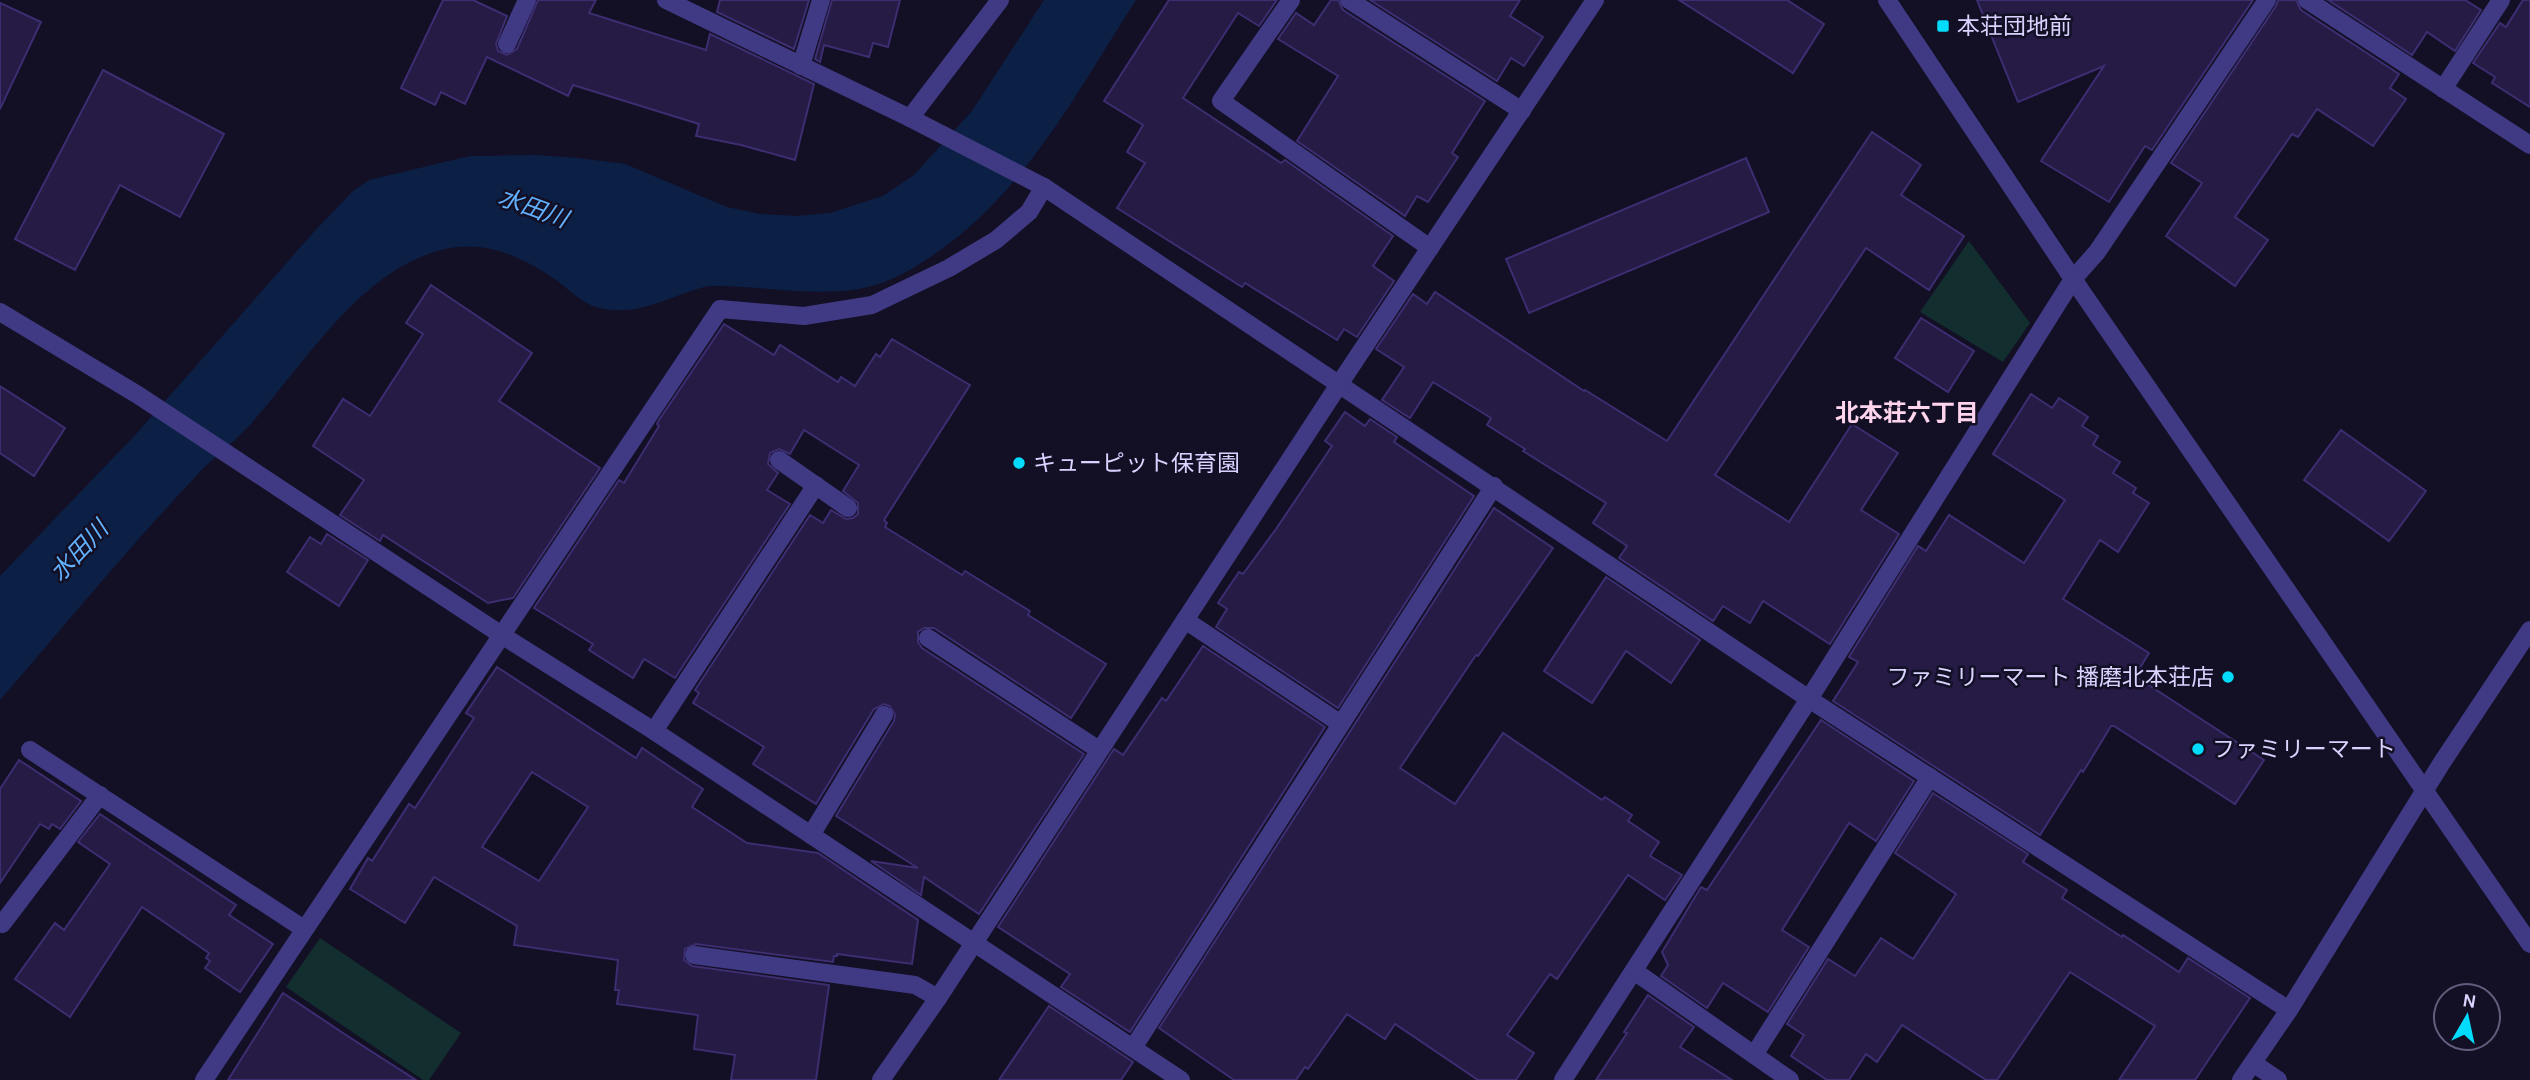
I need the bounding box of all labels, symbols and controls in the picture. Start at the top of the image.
place label: 本荘団地前 [1957,13,2072,40]
marker: 本荘団地前 [1935,18,1951,34]
water label: 水田川 [494,183,574,234]
district label: 北本荘六丁目 [1835,399,1979,427]
place label: キューピット保育園 [1033,450,1240,477]
marker: キューピット保育園 [1011,455,1027,471]
water label: 水田川 [44,513,116,587]
place label: ファミリーマート 播磨北本荘店 [1887,664,2214,691]
marker: ファミリーマート 播磨北本荘店 [2220,669,2236,685]
place label: ファミリーマート [2212,736,2396,763]
marker: ファミリーマート [2190,741,2206,757]
north arrow [2432,982,2502,1052]
text: N [2461,989,2478,1013]

